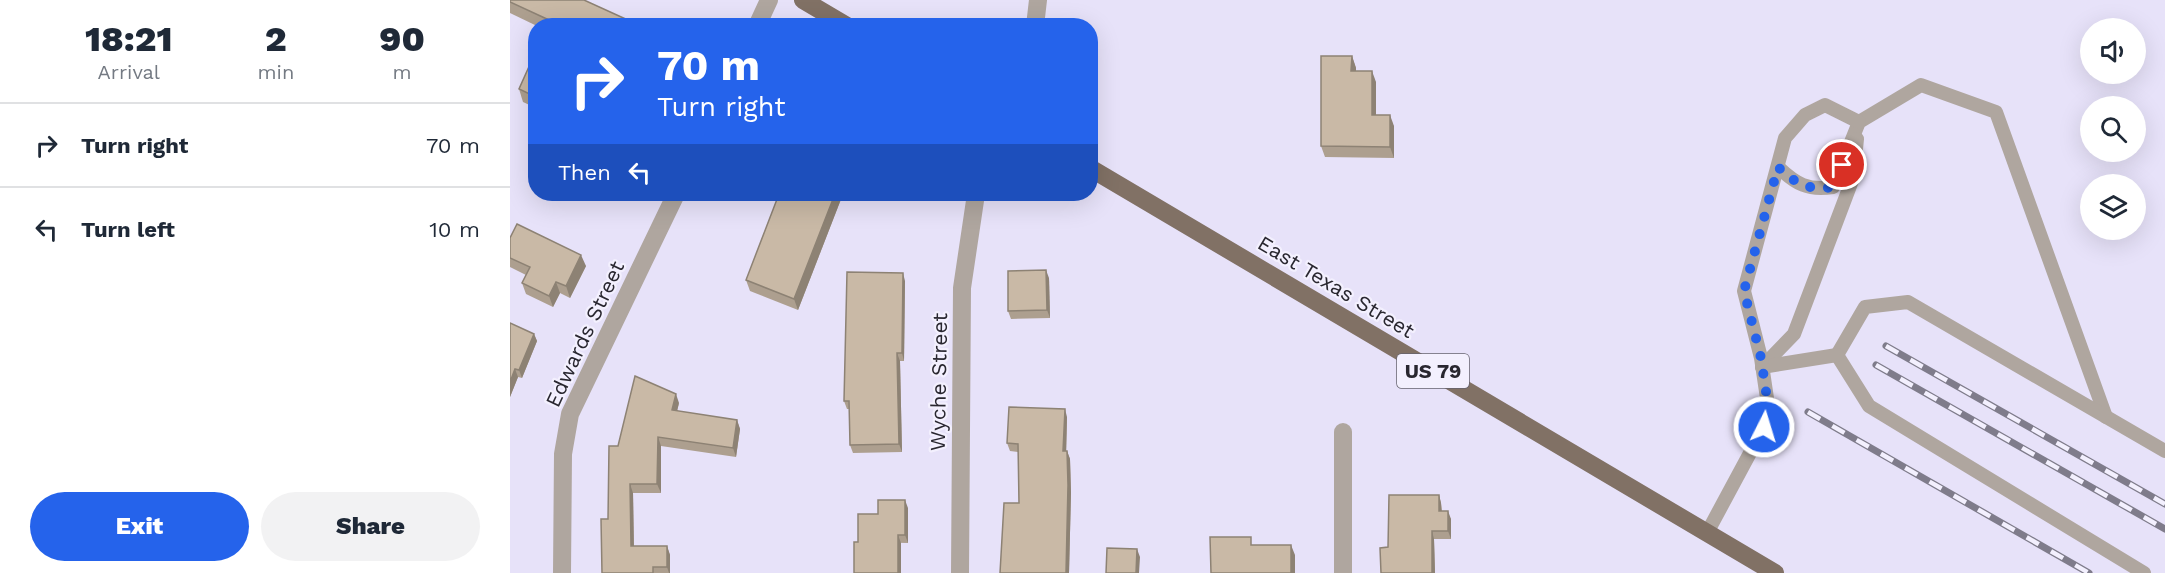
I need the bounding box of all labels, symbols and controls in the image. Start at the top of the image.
text: 18:21 [85,18,172,60]
text: 2 [265,18,287,60]
text: 90 [379,18,425,60]
map controls [2080,18,2146,240]
button: sound [2080,18,2146,84]
text: 70 m [657,41,760,90]
icon: right [558,42,636,120]
text: Arrival [98,60,160,84]
text: min [258,60,294,84]
text: m [393,60,412,84]
text: Turn right [657,91,786,123]
button: search [2080,96,2146,162]
icon: right [30,129,63,162]
text: Turn right [81,133,188,158]
text: 70 m [426,133,480,158]
pin [1816,139,1867,190]
icon: arrive [1825,148,1858,181]
icon: left [623,156,656,189]
text: Then [558,160,611,185]
button: layers [2080,174,2146,240]
icon: left [30,213,63,246]
text: Turn left [81,217,175,242]
text: 10 m [429,217,480,242]
street label: East Texas Street [1253,230,1419,343]
street label: Edwards Street [540,257,629,411]
street label: Wyche Street [925,312,952,451]
road number: US 79 [1397,354,1469,388]
position arrow [1732,395,1796,459]
button: Exit [30,492,249,561]
button: Share [261,492,480,561]

